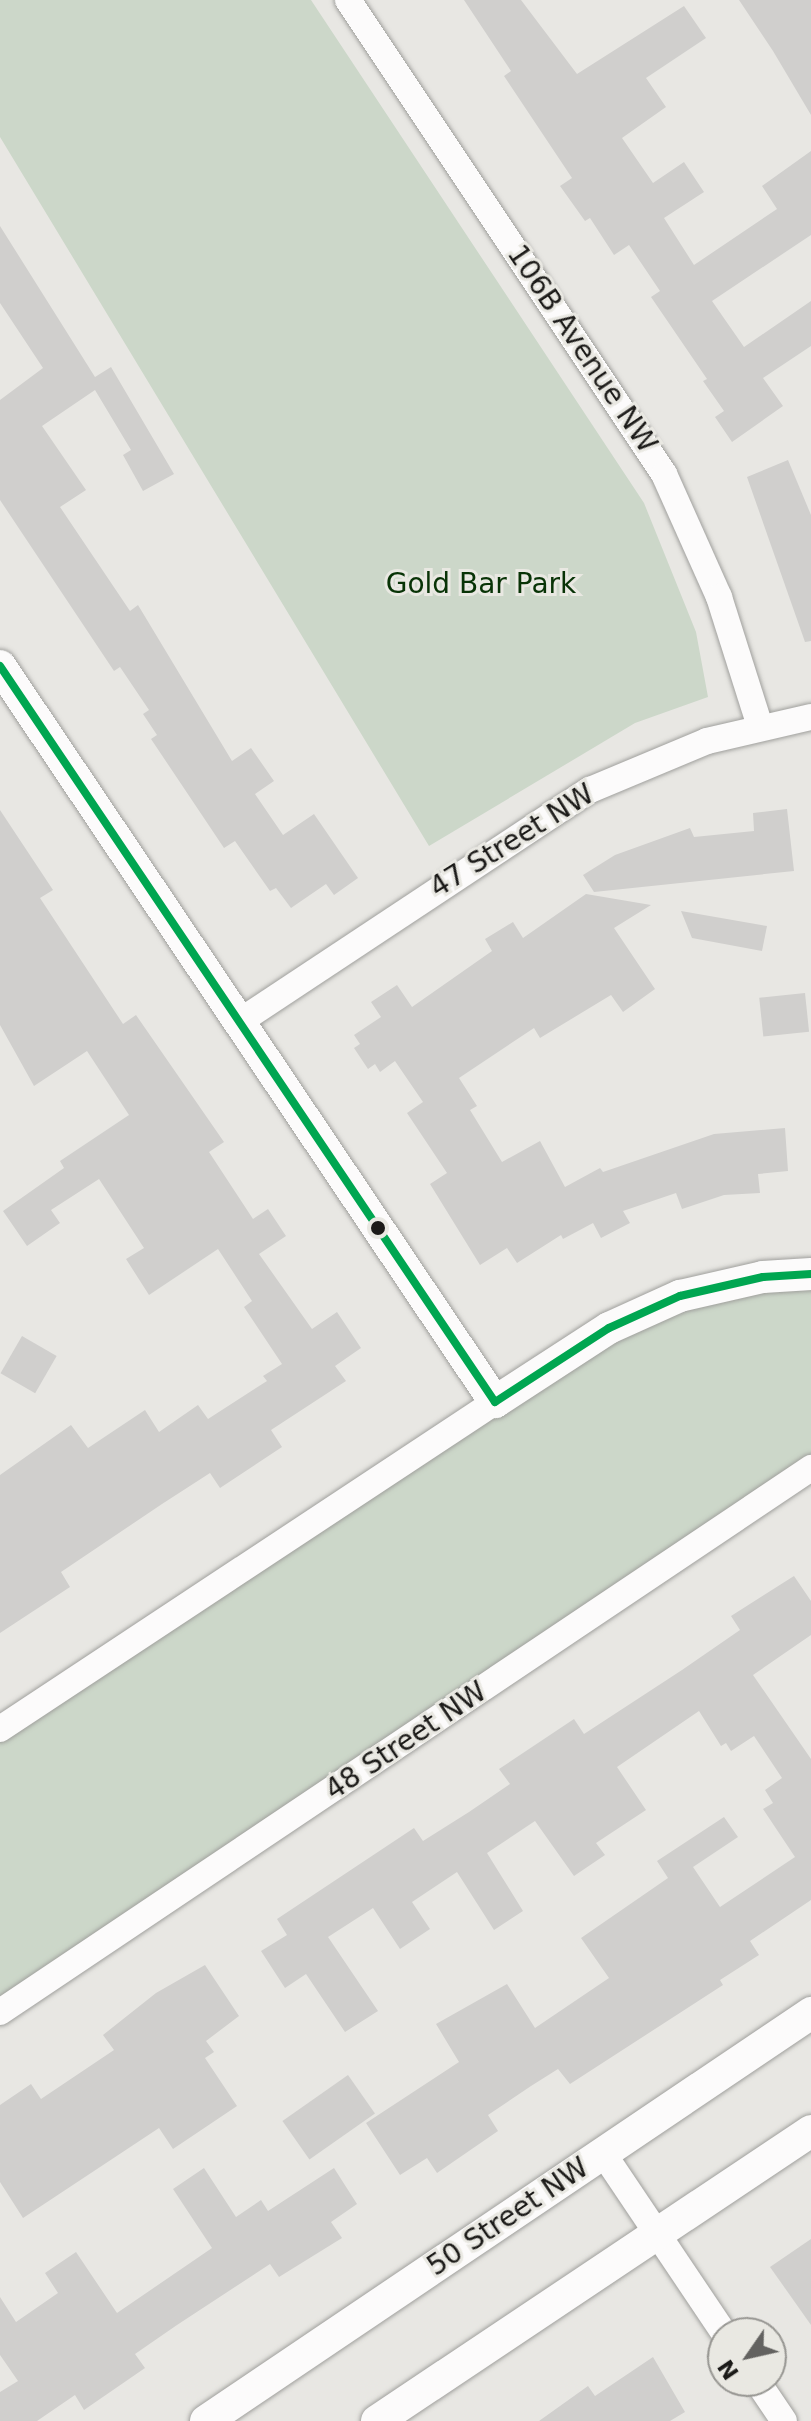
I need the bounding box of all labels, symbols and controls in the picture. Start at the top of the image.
street label: 106B Avenue NW [500,239,664,459]
park label: Gold Bar Park [386,567,576,601]
street label: 47 Street NW [424,777,600,905]
unlabelled marker [370,1220,386,1236]
street label: 48 Street NW [319,1675,493,1807]
street label: 50 Street NW [421,2151,595,2283]
north arrow [707,2317,787,2397]
text: N [713,2355,744,2384]

